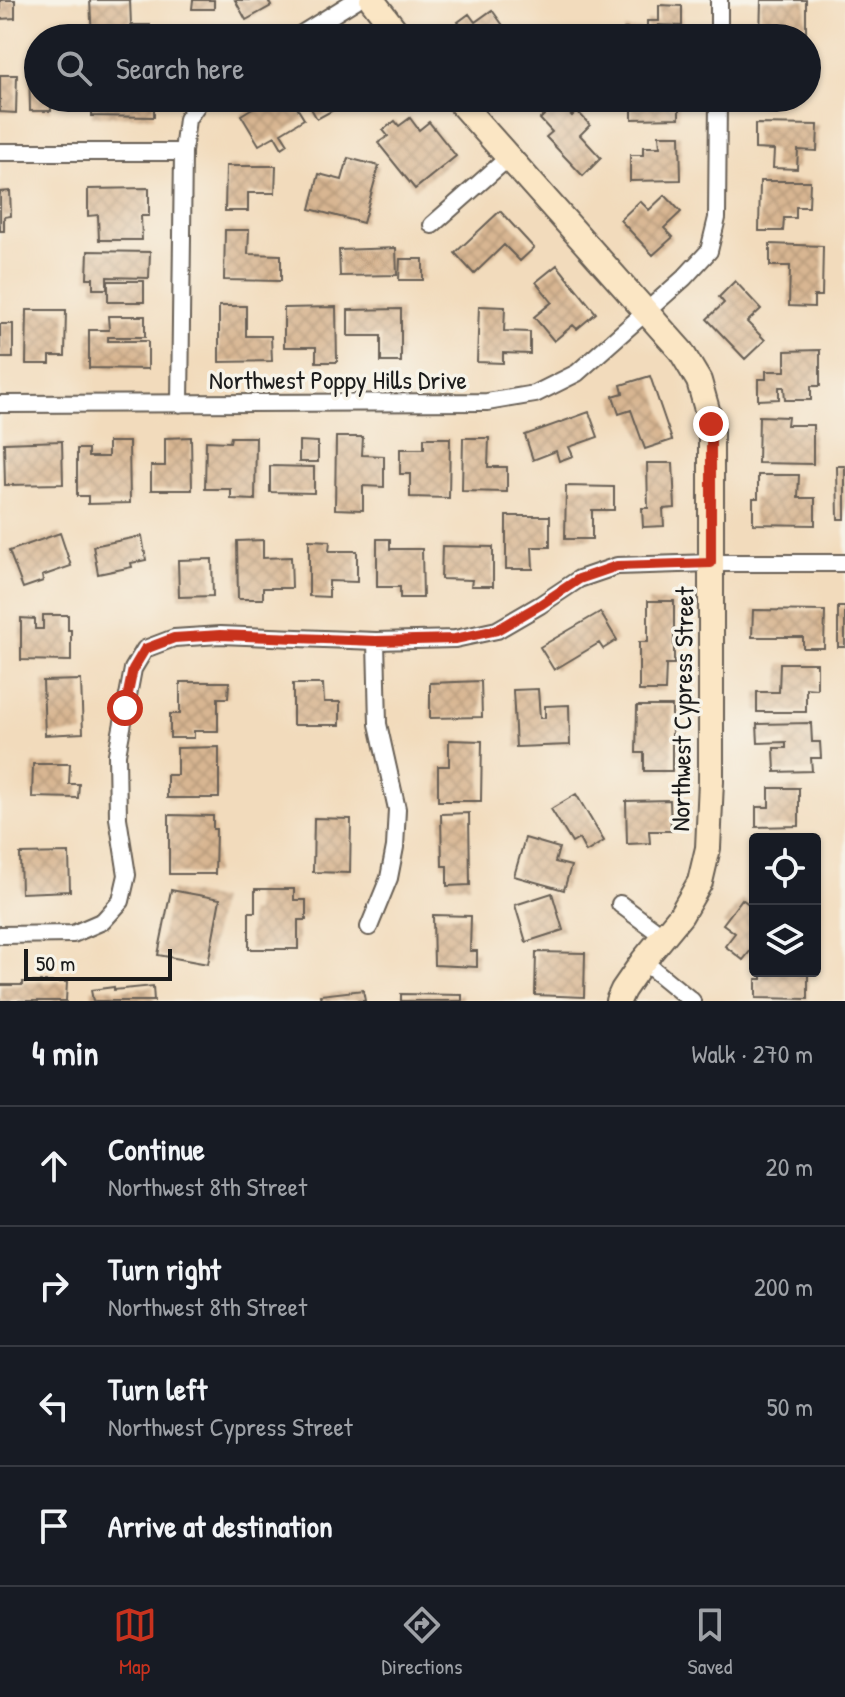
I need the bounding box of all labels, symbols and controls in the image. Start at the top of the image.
search box [24,24,821,112]
icon: search [52,46,96,90]
text: Search here [116,48,244,88]
street label: Northwest Poppy Hills Drive [209,362,467,397]
route end [693,406,729,442]
street label: Northwest Cypress Street [662,585,702,832]
route start [107,690,143,726]
map controls [749,833,821,977]
button: locate [749,833,821,905]
button: layers [749,905,821,977]
scale bar [24,945,172,981]
text: 50 m [36,948,75,978]
text: 4 min [32,1030,99,1076]
text: Walk · 270 m [692,1036,813,1071]
text: Continue [108,1129,205,1169]
icon: ahead [32,1144,76,1188]
text: 20 m [766,1149,813,1184]
text: Northwest 8th Street [108,1169,307,1204]
text: Turn right [108,1249,221,1289]
icon: right [32,1264,76,1308]
text: 200 m [754,1269,813,1304]
text: Northwest 8th Street [108,1289,307,1324]
text: Turn left [108,1369,207,1409]
icon: left [32,1384,76,1428]
text: 50 m [767,1389,813,1424]
text: Northwest Cypress Street [108,1409,353,1444]
icon: arrive [32,1504,76,1548]
text: Arrive at destination [108,1506,333,1546]
tab: Map [113,1603,157,1681]
tab: Directions [382,1603,463,1681]
tab: Saved [688,1603,732,1681]

